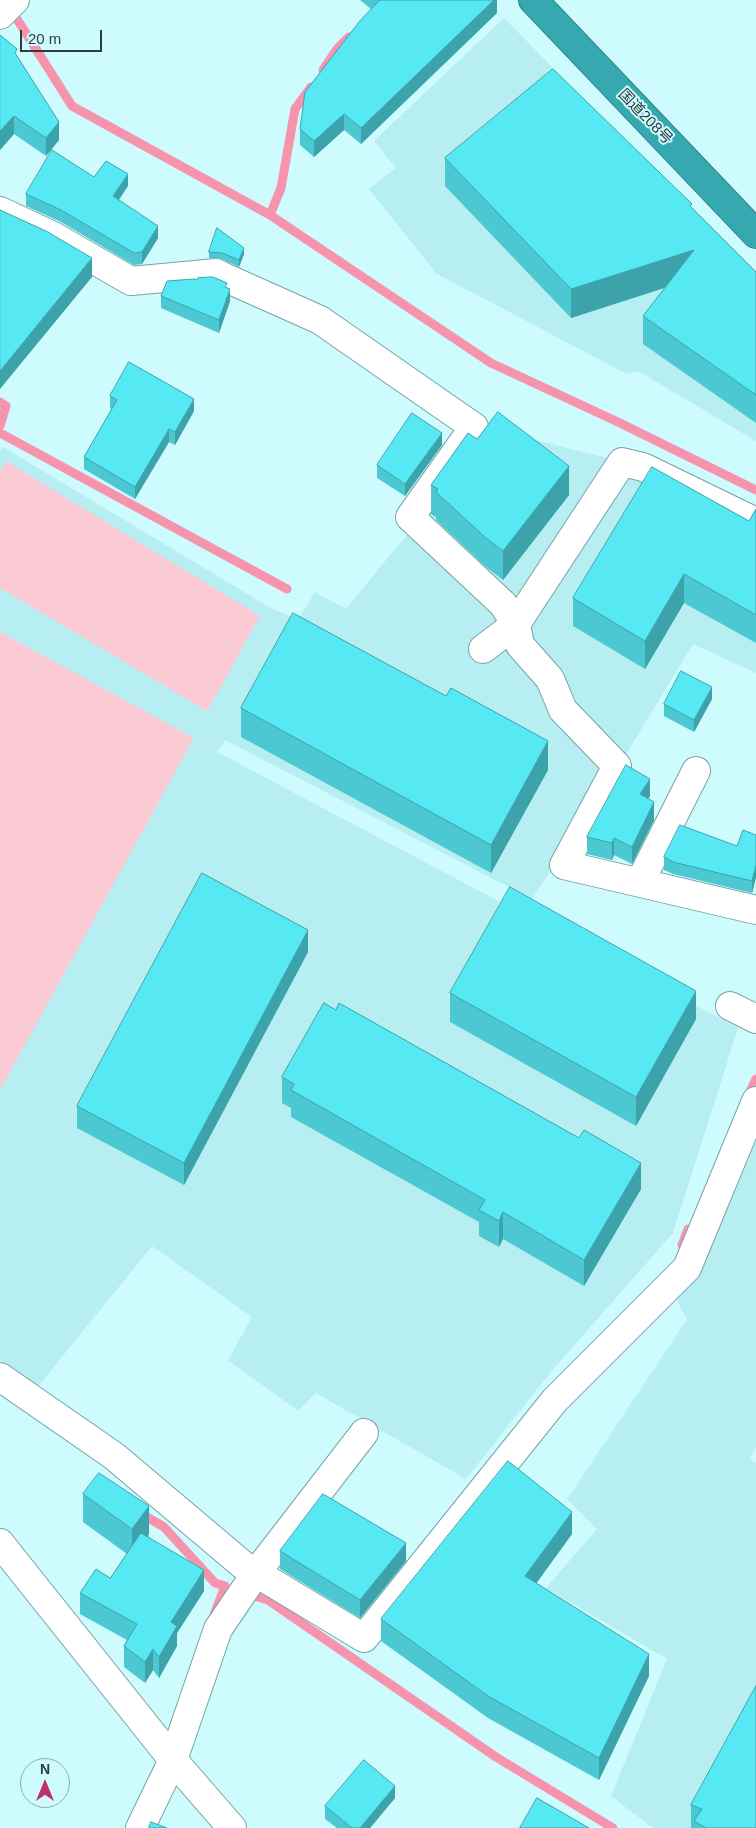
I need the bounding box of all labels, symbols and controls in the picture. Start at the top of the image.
scale bar [22,20,105,52]
text: 20 m [28,30,61,47]
street label: 国道208号 [614,86,676,148]
north arrow [20,1758,70,1808]
text: N [40,1761,50,1777]

